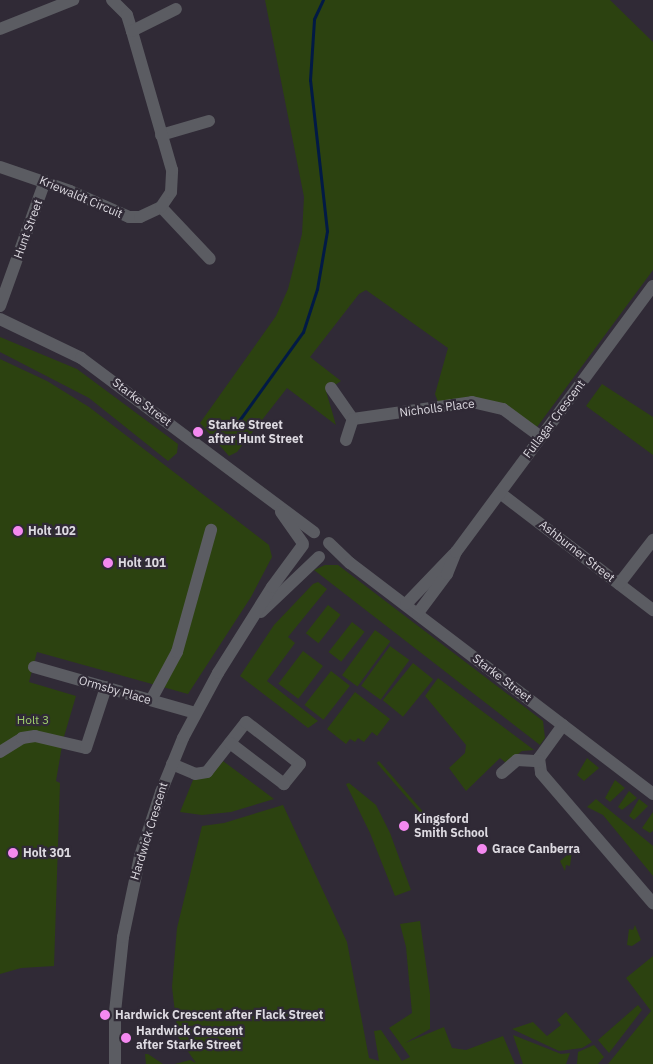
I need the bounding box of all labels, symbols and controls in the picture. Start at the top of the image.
street label: Kriewaldt Circuit [37,173,125,221]
street label: Hunt Street [11,197,45,261]
street label: Starke Street [110,375,174,429]
street label: Fullagar Crescent [520,377,588,461]
street label: Nicholls Place [399,396,475,420]
place label: Starke Street after Hunt Street [208,418,303,446]
marker: Starke Street after Hunt Street [192,426,204,438]
street label: Ashburner Street [536,517,618,585]
place label: Holt 102 [28,524,76,538]
marker: Holt 102 [12,525,24,537]
place label: Holt 101 [118,556,166,570]
marker: Holt 101 [102,557,114,569]
street label: Starke Street [470,651,534,705]
street label: Ormsby Place [77,673,153,707]
park label: Holt 3 [17,713,49,727]
street label: Hardwick Crescent [127,780,171,882]
place label: Kingsford Smith School [414,812,488,840]
marker: Kingsford Smith School [398,820,410,832]
place label: Grace Canberra [492,842,580,856]
marker: Grace Canberra [476,843,488,855]
place label: Holt 301 [23,846,71,860]
marker: Holt 301 [7,847,19,859]
place label: Hardwick Crescent after Flack Street [115,1008,323,1022]
marker: Hardwick Crescent after Flack Street [99,1009,111,1021]
place label: Hardwick Crescent after Starke Street [136,1024,243,1052]
marker: Hardwick Crescent after Starke Street [120,1032,132,1044]

